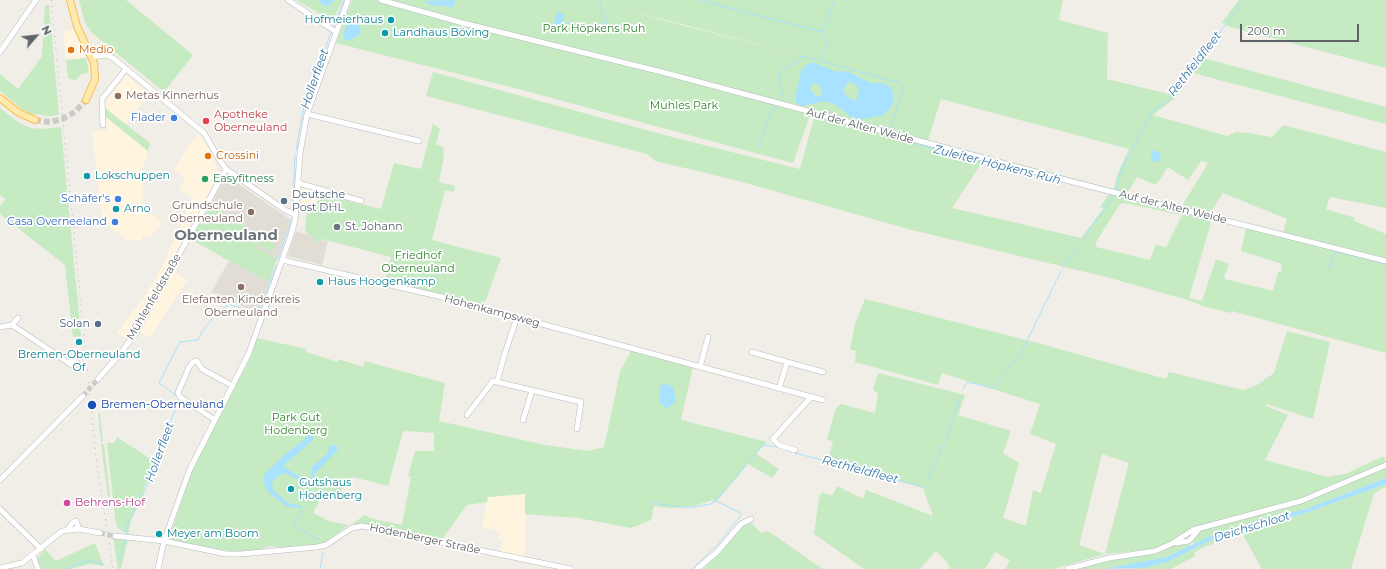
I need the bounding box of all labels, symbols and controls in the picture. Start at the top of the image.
place label: Hofmeierhaus [305,13,383,27]
marker: Hofmeierhaus [386,15,396,25]
north arrow [16,16,56,56]
scale bar [1242,16,1361,42]
park label: Park Höpkens Ruh [543,22,645,36]
text: N [38,23,55,38]
text: 200 m [1247,23,1286,38]
place label: Landhaus Böving [393,26,489,40]
marker: Landhaus Böving [380,28,390,38]
water label: Rethfeldfleet [1165,29,1225,99]
place label: Medio [79,43,113,57]
marker: Medio [66,45,76,55]
water label: Hollerfleet [298,47,332,111]
place label: Metas Kinnerhus [126,89,219,103]
marker: Metas Kinnerhus [113,91,123,101]
park label: Muhles Park [650,99,718,113]
street label: Auf der Alten Weide [805,105,915,147]
place label: Apotheke Oberneuland [214,108,287,134]
place label: Flader [131,111,166,125]
marker: Flader [169,113,179,123]
marker: Apotheke Oberneuland [201,116,211,126]
water label: Zuleiter Höpkens Ruh [932,142,1062,188]
place label: Crossini [216,149,259,163]
marker: Crossini [203,151,213,161]
place label: Lokschuppen [95,169,170,183]
marker: Lokschuppen [82,171,92,181]
place label: Easyfitness [213,172,274,186]
marker: Easyfitness [200,174,210,184]
street label: Auf der Alten Weide [1118,187,1228,227]
place label: Deutsche Post DHL [292,188,345,214]
place label: Schäfer's [61,192,110,206]
marker: Schäfer's [113,194,123,204]
marker: Deutsche Post DHL [279,196,289,206]
place label: Grundschule Oberneuland [170,199,243,225]
place label: Arno [124,202,151,216]
marker: Arno [111,204,121,214]
marker: Grundschule Oberneuland [246,207,256,217]
place label: Casa Overneeland [7,215,107,229]
marker: Casa Overneeland [110,217,120,227]
place label: St. Johann [345,220,403,234]
marker: St. Johann [332,222,342,232]
district label: Oberneuland [174,227,278,245]
park label: Friedhof Oberneuland [381,249,455,275]
street label: Mühlenfeldstraße [124,252,184,342]
place label: Haus Hoogenkamp [328,275,436,289]
marker: Haus Hoogenkamp [315,277,325,287]
marker: Elefanten Kinderkreis Oberneuland [236,282,246,292]
street label: Hohenkampsweg [443,292,541,330]
place label: Elefanten Kinderkreis Oberneuland [182,293,300,319]
place label: Solan [59,317,90,331]
marker: Solan [93,319,103,329]
marker: Bremen-Oberneuland Of [74,337,84,347]
place label: Bremen-Oberneuland Of [18,348,140,374]
place label: Bremen-Oberneuland [101,398,224,412]
marker: Bremen-Oberneuland [86,399,98,411]
park label: Park Gut Hodenberg [264,411,328,437]
water label: Hollerfleet [143,420,177,484]
water label: Rethfeldfleet [820,453,900,487]
place label: Gutshaus Hodenberg [299,476,362,502]
marker: Gutshaus Hodenberg [286,484,296,494]
place label: Behrens-Hof [75,496,145,510]
marker: Behrens-Hof [62,498,72,508]
water label: Deichschloot [1212,509,1292,545]
street label: Hodenberger Straße [368,521,482,557]
place label: Meyer am Boom [167,527,259,541]
marker: Meyer am Boom [154,529,164,539]

